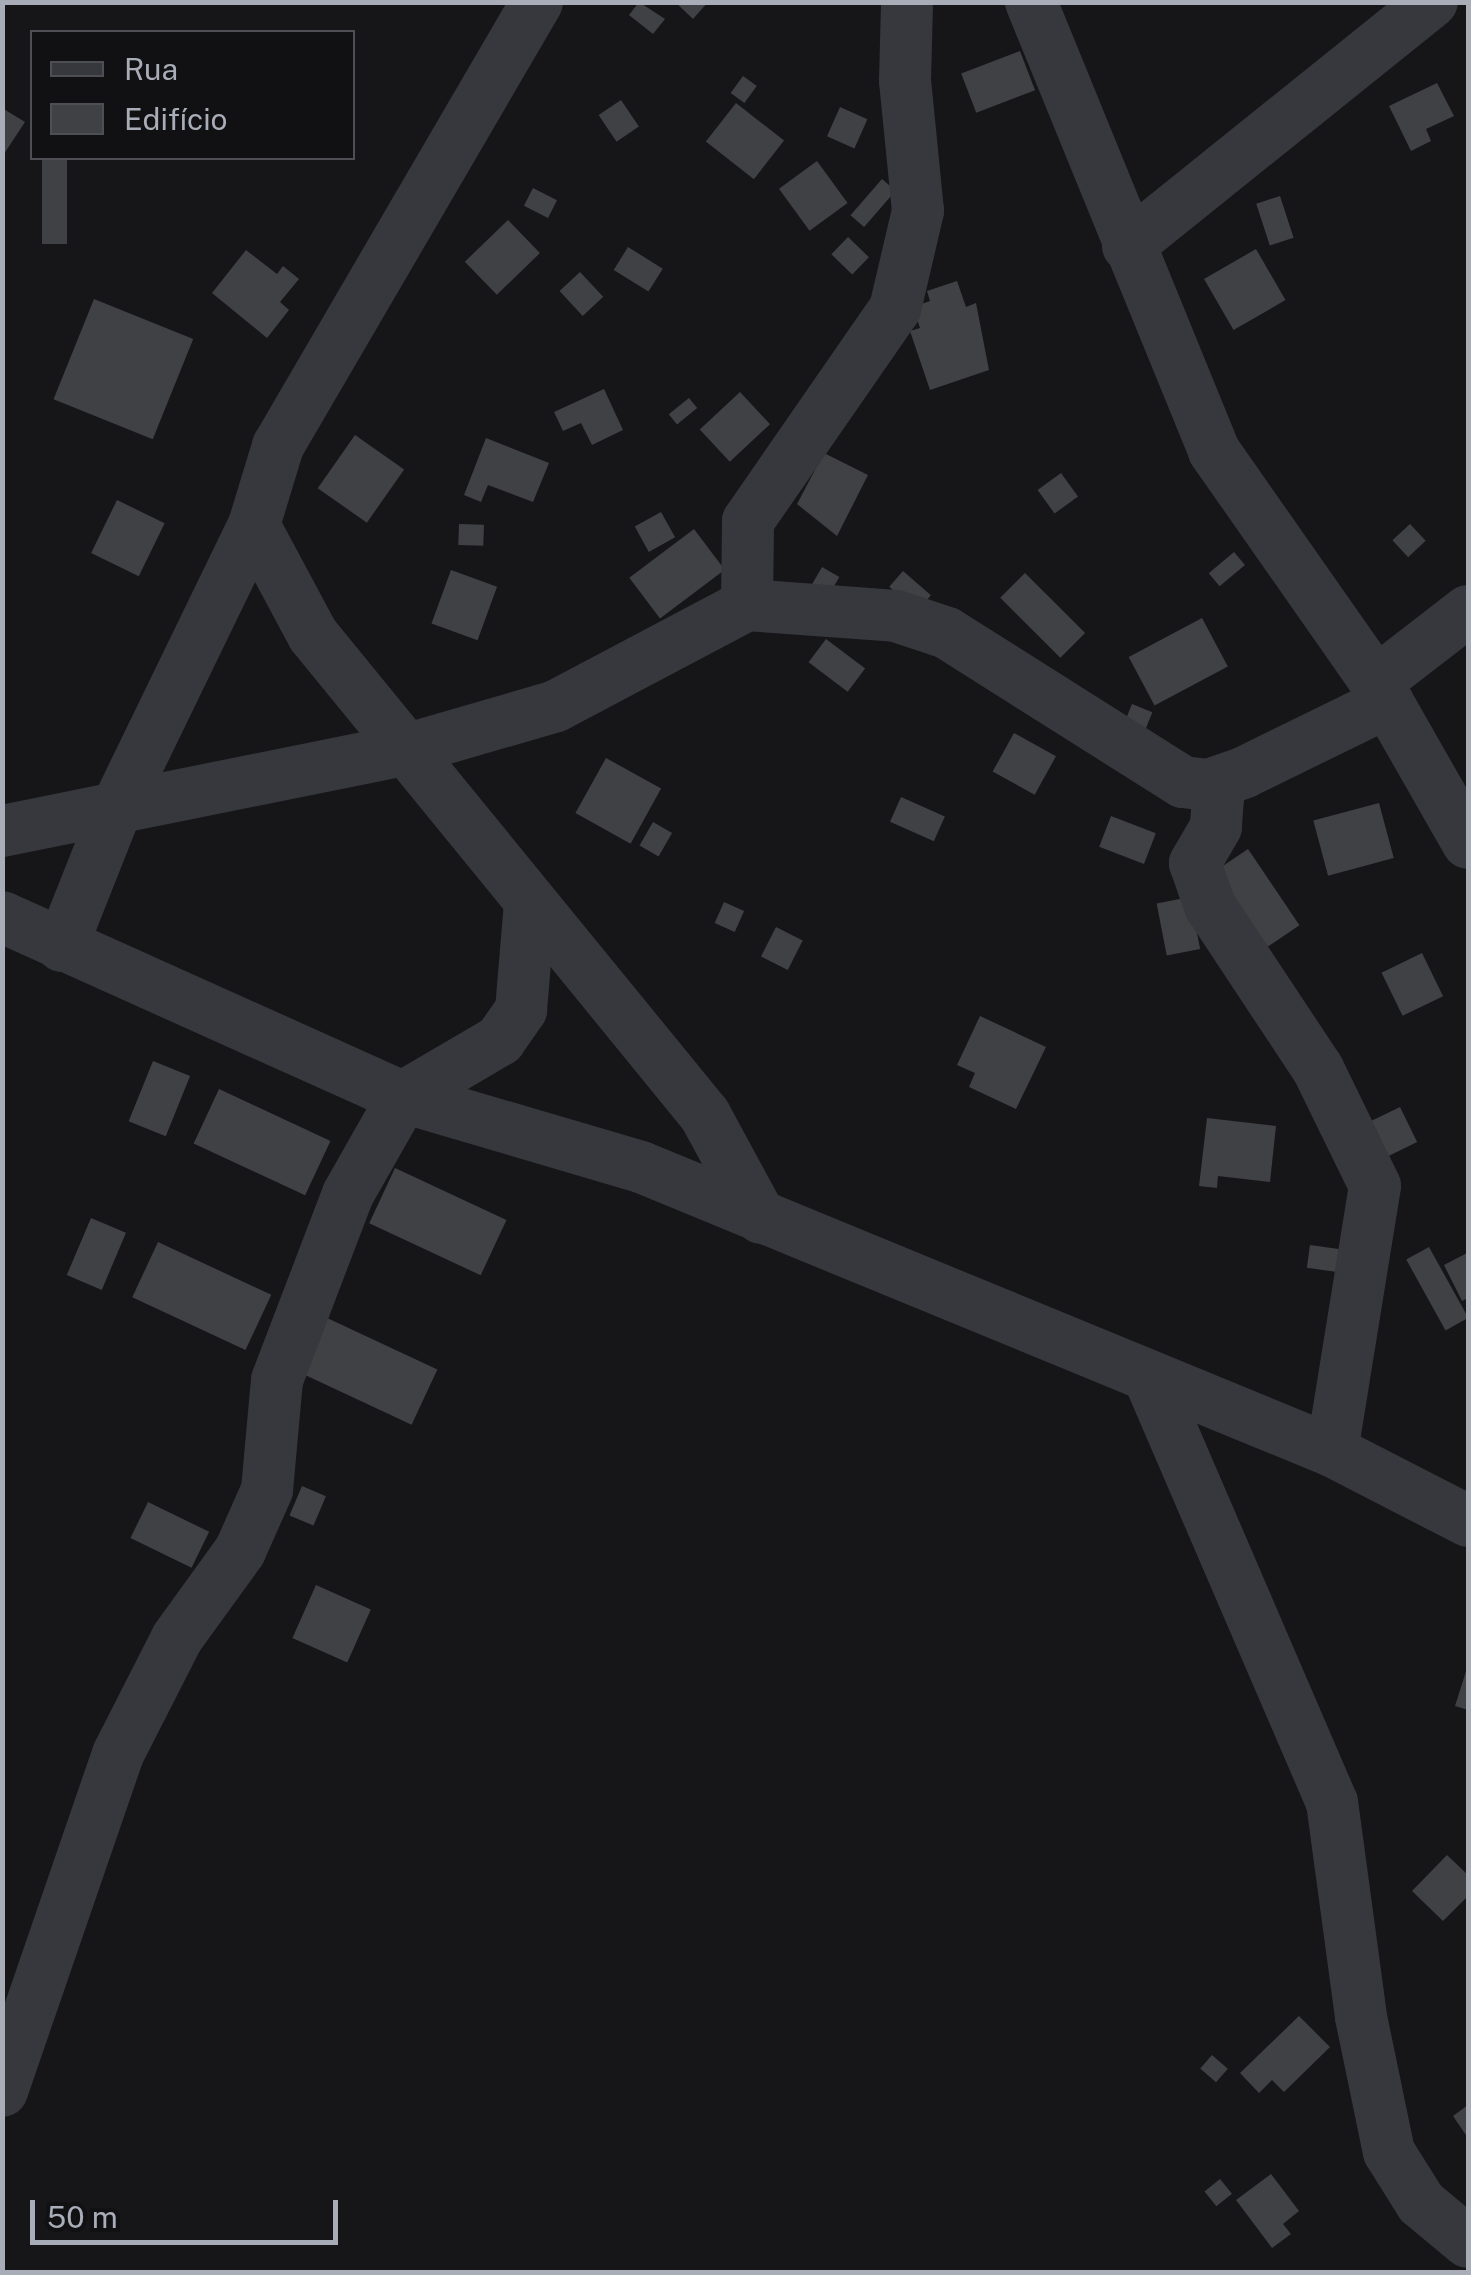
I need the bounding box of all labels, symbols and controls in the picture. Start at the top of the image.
legend [30,30,355,160]
text: Rua [124,51,178,87]
text: Edifício [124,101,228,137]
scale bar [35,2180,342,2242]
text: 50 m [47,2199,118,2235]

